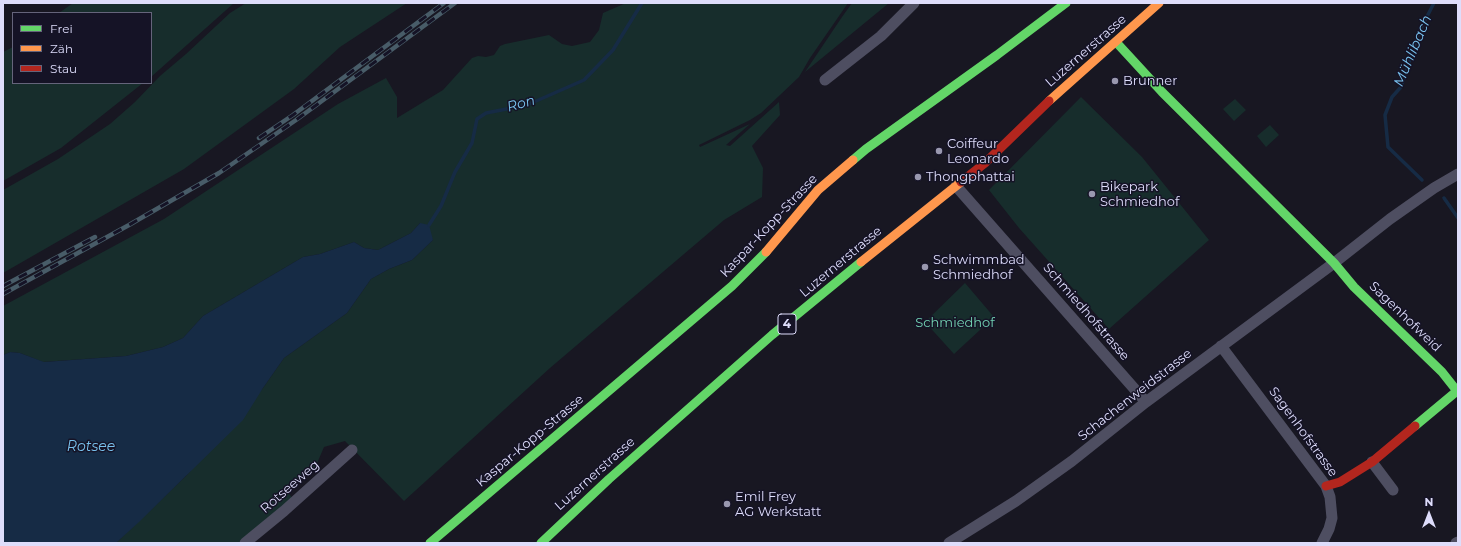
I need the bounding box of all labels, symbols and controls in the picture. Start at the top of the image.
legend [12,12,152,84]
street label: Luzernerstrasse [1042,12,1130,90]
water label: Mühlibach [1390,13,1436,89]
text: Frei [50,21,73,36]
text: Zäh [50,41,73,56]
text: Stau [50,61,77,76]
place label: Brunner [1123,73,1177,89]
marker: Brunner [1110,76,1120,86]
water label: Ron [505,92,537,116]
place label: Coiffeur Leonardo [947,136,1009,167]
marker: Coiffeur Leonardo [934,146,944,156]
place label: Thongphattai [926,169,1015,185]
street label: Kaspar-Kopp-Strasse [717,171,821,281]
marker: Thongphattai [913,172,923,182]
place label: Bikepark Schmiedhof [1100,179,1179,210]
marker: Bikepark Schmiedhof [1087,189,1097,199]
street label: Luzernerstrasse [797,223,885,301]
place label: Schwimmbad Schmiedhof [933,252,1025,283]
street label: Schmiedhofstrasse [1039,260,1133,364]
marker: Schwimmbad Schmiedhof [920,262,930,272]
street label: Sagenhofweid [1366,279,1444,355]
road number: 4 [778,314,796,334]
park label: Schmiedhof [915,315,995,331]
street label: Schachenweidstrasse [1075,346,1195,444]
street label: Sagenhofstrasse [1265,384,1341,480]
street label: Kaspar-Kopp-Strasse [473,392,587,490]
street label: Luzernerstrasse [552,434,638,514]
water label: Rotsee [67,439,115,455]
street label: Rotseeweg [257,457,323,517]
place label: Emil Frey AG Werkstatt [735,489,821,520]
north arrow [1409,494,1449,534]
text: N [1425,495,1433,509]
marker: Emil Frey AG Werkstatt [722,499,732,509]

